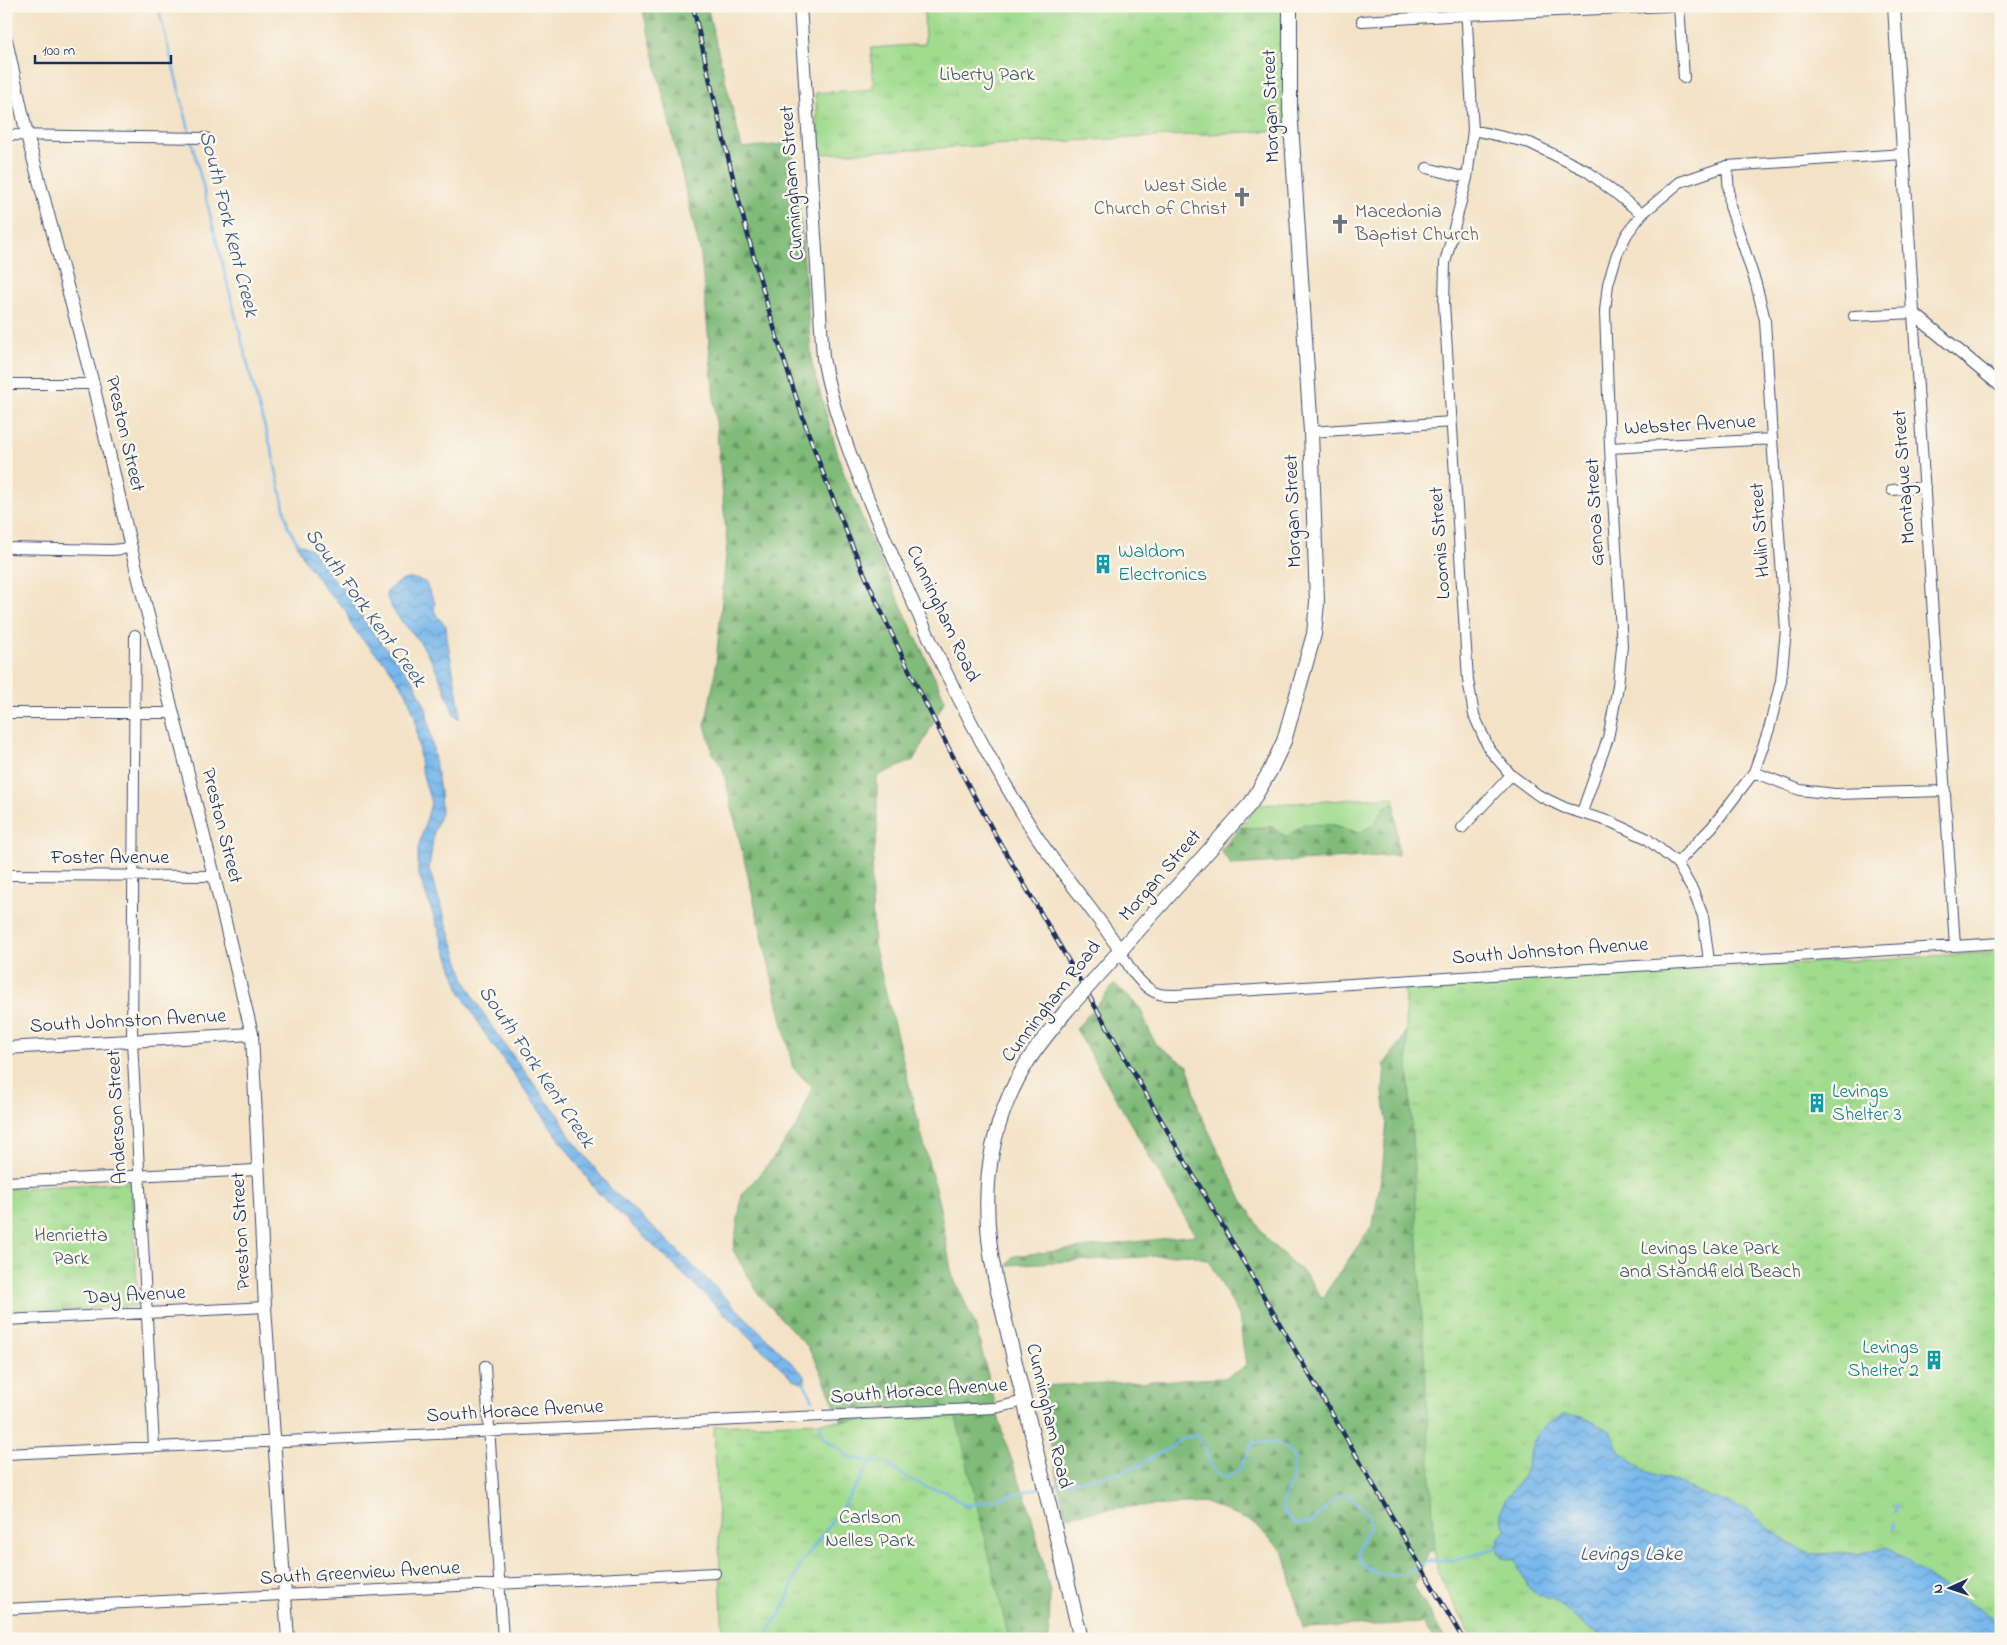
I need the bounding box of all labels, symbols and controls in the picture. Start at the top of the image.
scale bar [35,32,171,64]
text: 100 m [42,40,75,62]
street label: Morgan Street [1256,48,1289,163]
park label: Liberty Park [939,61,1035,90]
street label: Cunningham Street [773,104,814,261]
water label: South Fork Kent Creek [190,128,266,321]
place label: West Side Church of Christ [1094,172,1227,224]
church icon: West Side Church of Christ [1231,186,1253,208]
place label: Macedonia Baptist Church [1354,198,1479,250]
church icon: Macedonia Baptist Church [1329,213,1351,235]
street label: Preston Street [97,373,151,495]
street label: Webster Avenue [1623,408,1757,444]
street label: Montague Street [1886,408,1925,545]
street label: Morgan Street [1278,453,1311,568]
street label: Genoa Street [1579,457,1613,567]
street label: Hulin Street [1743,481,1779,579]
street label: Loomis Street [1423,485,1459,600]
water label: South Fork Kent Creek [297,522,434,695]
place label: Waldom Electronics [1118,538,1207,590]
street label: Cunningham Road [897,541,986,688]
building icon: Waldom Electronics [1092,553,1114,575]
street label: Preston Street [193,765,249,887]
street label: Morgan Street [1113,823,1210,929]
street label: Foster Avenue [50,844,169,873]
street label: South Johnston Avenue [1451,931,1649,973]
street label: Cunningham Road [995,935,1110,1070]
water label: South Fork Kent Creek [470,980,602,1155]
street label: South Johnston Avenue [29,1002,227,1042]
street label: Anderson Street [100,1049,136,1185]
place label: Levings Shelter 3 [1832,1078,1902,1130]
building icon: Levings Shelter 3 [1806,1092,1828,1114]
street label: Preston Street [224,1171,260,1291]
park label: Henrietta Park [34,1222,108,1274]
park label: Levings Lake Park and Standfield Beach [1619,1235,1801,1287]
street label: Day Avenue [83,1279,186,1313]
place label: Levings Shelter 2 [1848,1334,1919,1386]
street label: Cunningham Road [1016,1341,1079,1492]
building icon: Levings Shelter 2 [1923,1349,1945,1371]
street label: South Horace Avenue [829,1371,1009,1413]
street label: South Horace Avenue [426,1393,604,1431]
park label: Carlson Nelles Park [825,1504,915,1556]
water label: Levings Lake [1580,1540,1684,1571]
street label: South Greenview Avenue [259,1554,461,1594]
north arrow [1924,1562,1974,1612]
text: N [1928,1583,1949,1594]

